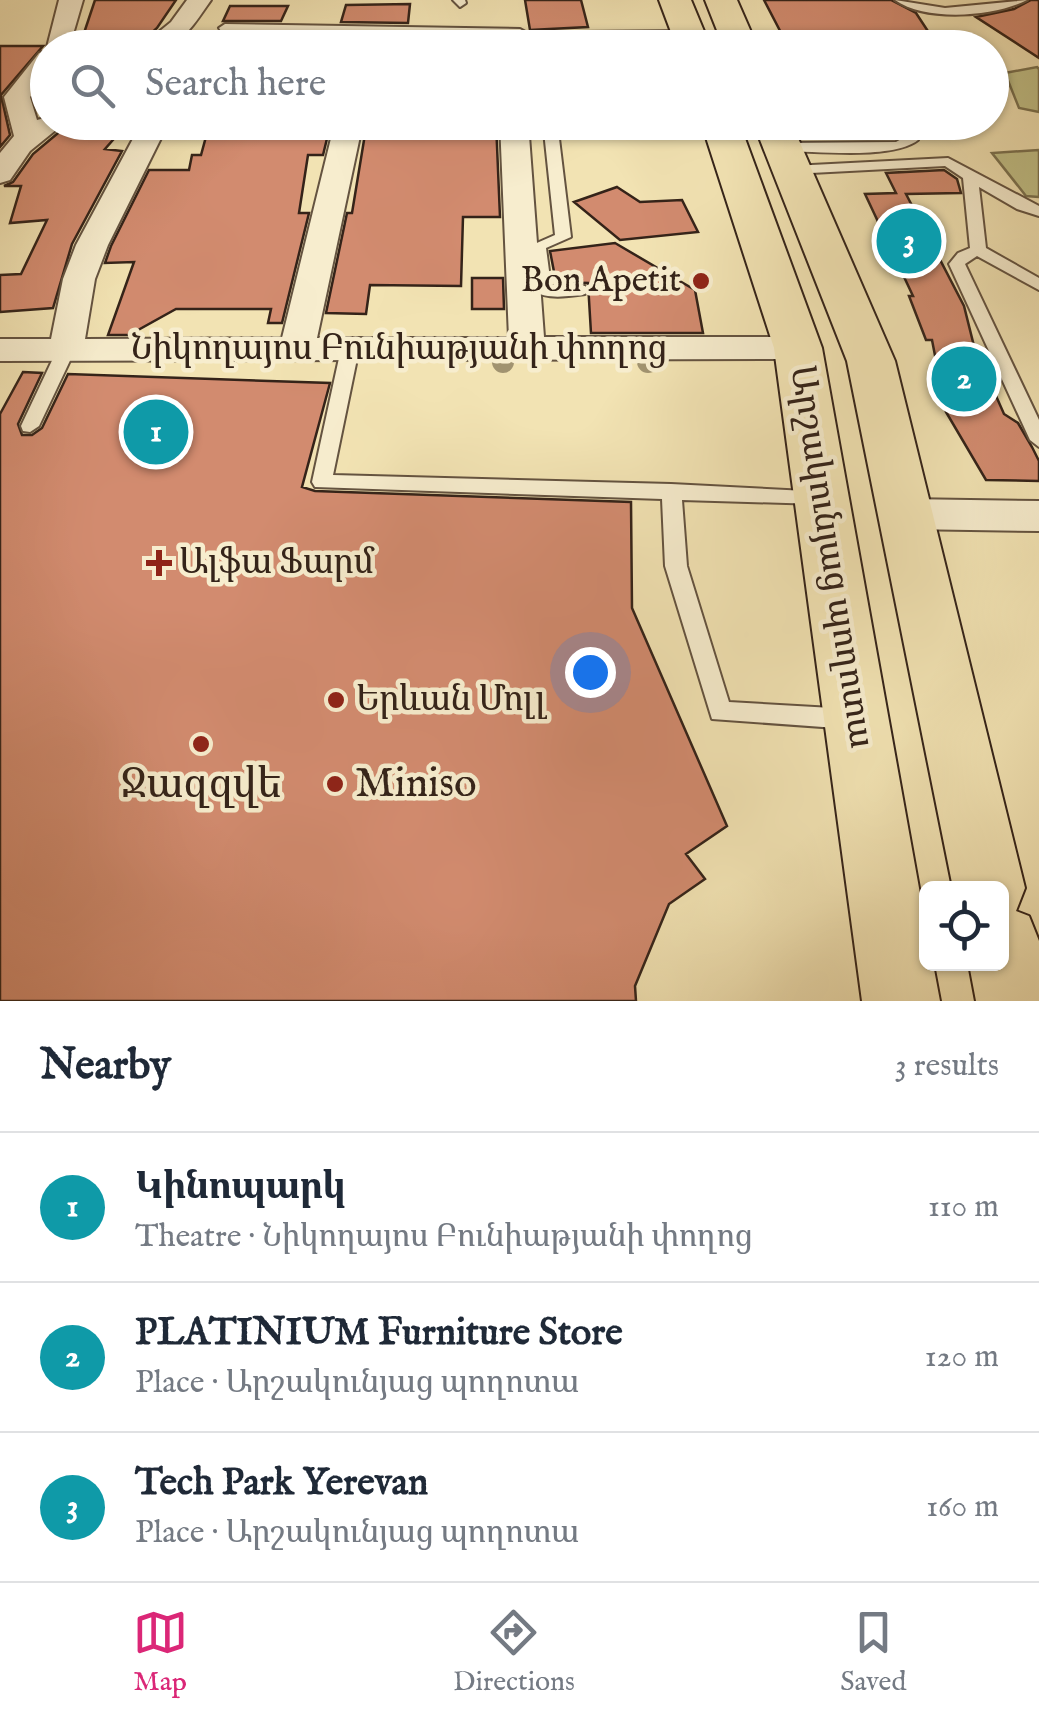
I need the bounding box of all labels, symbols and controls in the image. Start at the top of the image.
search box [30,30,1009,140]
icon: search [65,58,120,113]
text: Search here [145,61,326,109]
pin: 3 [876,204,942,278]
place label: Bon Apetit [521,259,681,304]
marker: Bon Apetit [690,270,712,292]
street label: Նիկողայոս Բունիաթյանի փողոց [131,327,667,372]
pin: 2 [932,342,996,416]
street label: Արշակունյաց պողոտա [779,363,883,751]
pin: 1 [124,394,188,470]
place label: Ալֆա Ֆարմ [179,541,375,586]
marker: Ալֆա Ֆարմ [148,552,170,574]
your location [565,647,616,698]
place label: Երևան Մոլլ [356,678,547,723]
marker: Երևան Մոլլ [325,689,347,711]
marker: Ջազզվե [190,733,212,755]
place label: Miniso [355,758,477,811]
place label: Ջազզվե [121,759,281,812]
marker: Miniso [324,773,346,795]
map controls [919,881,1009,971]
button: locate [919,881,1009,971]
text: Nearby [40,1040,171,1093]
text: 3 results [895,1046,999,1087]
text: Կինոպարկ [135,1164,346,1212]
text: 1 [67,1187,78,1228]
text: 110 m [928,1187,999,1228]
text: Theatre · Նիկողայոս Բունիաթյանի փողոց [135,1217,753,1258]
text: PLATINIUM Furniture Store [135,1310,623,1358]
text: 2 [65,1337,80,1378]
text: 120 m [925,1337,999,1378]
text: Place · Արշակունյաց պողոտա [135,1363,579,1404]
text: Tech Park Yerevan [135,1460,428,1508]
text: 3 [67,1487,78,1528]
text: 160 m [926,1487,999,1528]
text: Place · Արշակունյաց պողոտա [135,1513,579,1554]
tab: Map [133,1605,188,1700]
tab: Directions [453,1605,575,1700]
tab: Saved [840,1605,906,1700]

